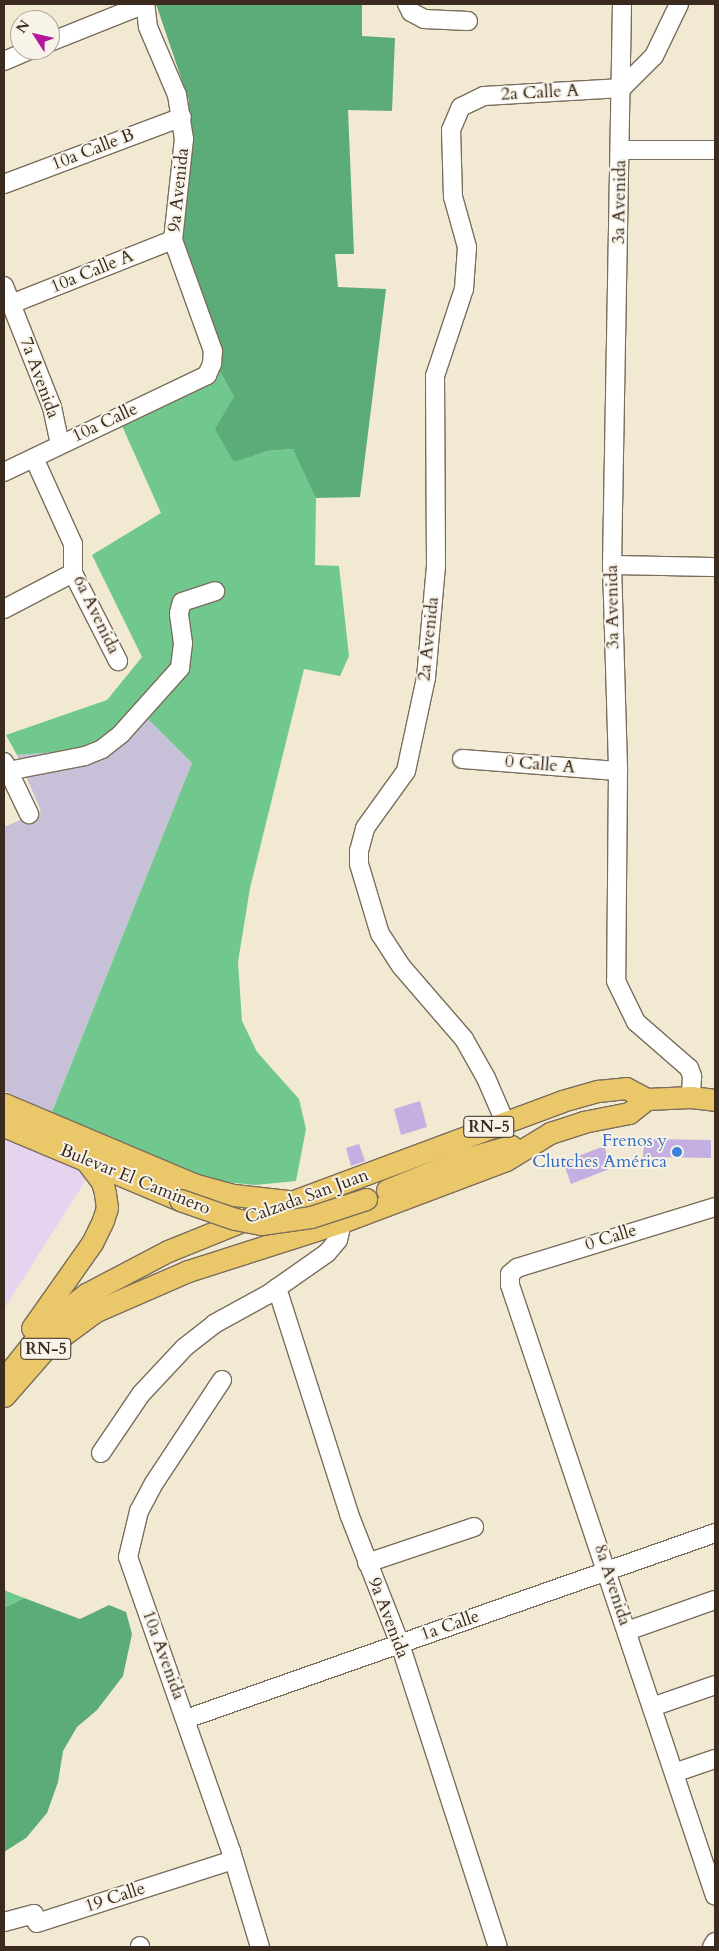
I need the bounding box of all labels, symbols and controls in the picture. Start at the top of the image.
north arrow [10,10,60,60]
text: N [12,16,34,37]
street label: 2a Calle A [500,80,580,106]
street label: 10a Calle B [49,124,137,176]
street label: 9a Avenida [164,147,194,233]
street label: 3a Avenida [608,160,632,244]
street label: 10a Calle A [47,246,137,298]
street label: 7a Avenida [14,335,64,421]
street label: 10a Calle [69,398,141,448]
street label: 3a Avenida [601,565,625,649]
street label: 6a Avenida [68,572,124,658]
street label: 2a Avenida [414,596,444,682]
street label: 0 Calle A [504,751,576,779]
road number: RN-5 [463,1114,515,1140]
place label: Frenos y Clutches América [532,1131,667,1174]
street label: Bulevar El Caminero [57,1140,213,1220]
marker: Frenos y Clutches América [671,1146,683,1158]
street label: Calzada San Juan [242,1165,372,1229]
street label: 0 Calle [583,1220,639,1256]
road number: RN-5 [20,1336,72,1362]
street label: 8a Avenida [589,1541,635,1629]
street label: 9a Avenida [363,1575,413,1661]
street label: 1a Calle [418,1606,482,1646]
street label: 10a Avenida [137,1607,189,1703]
street label: 19 Calle [82,1878,148,1918]

